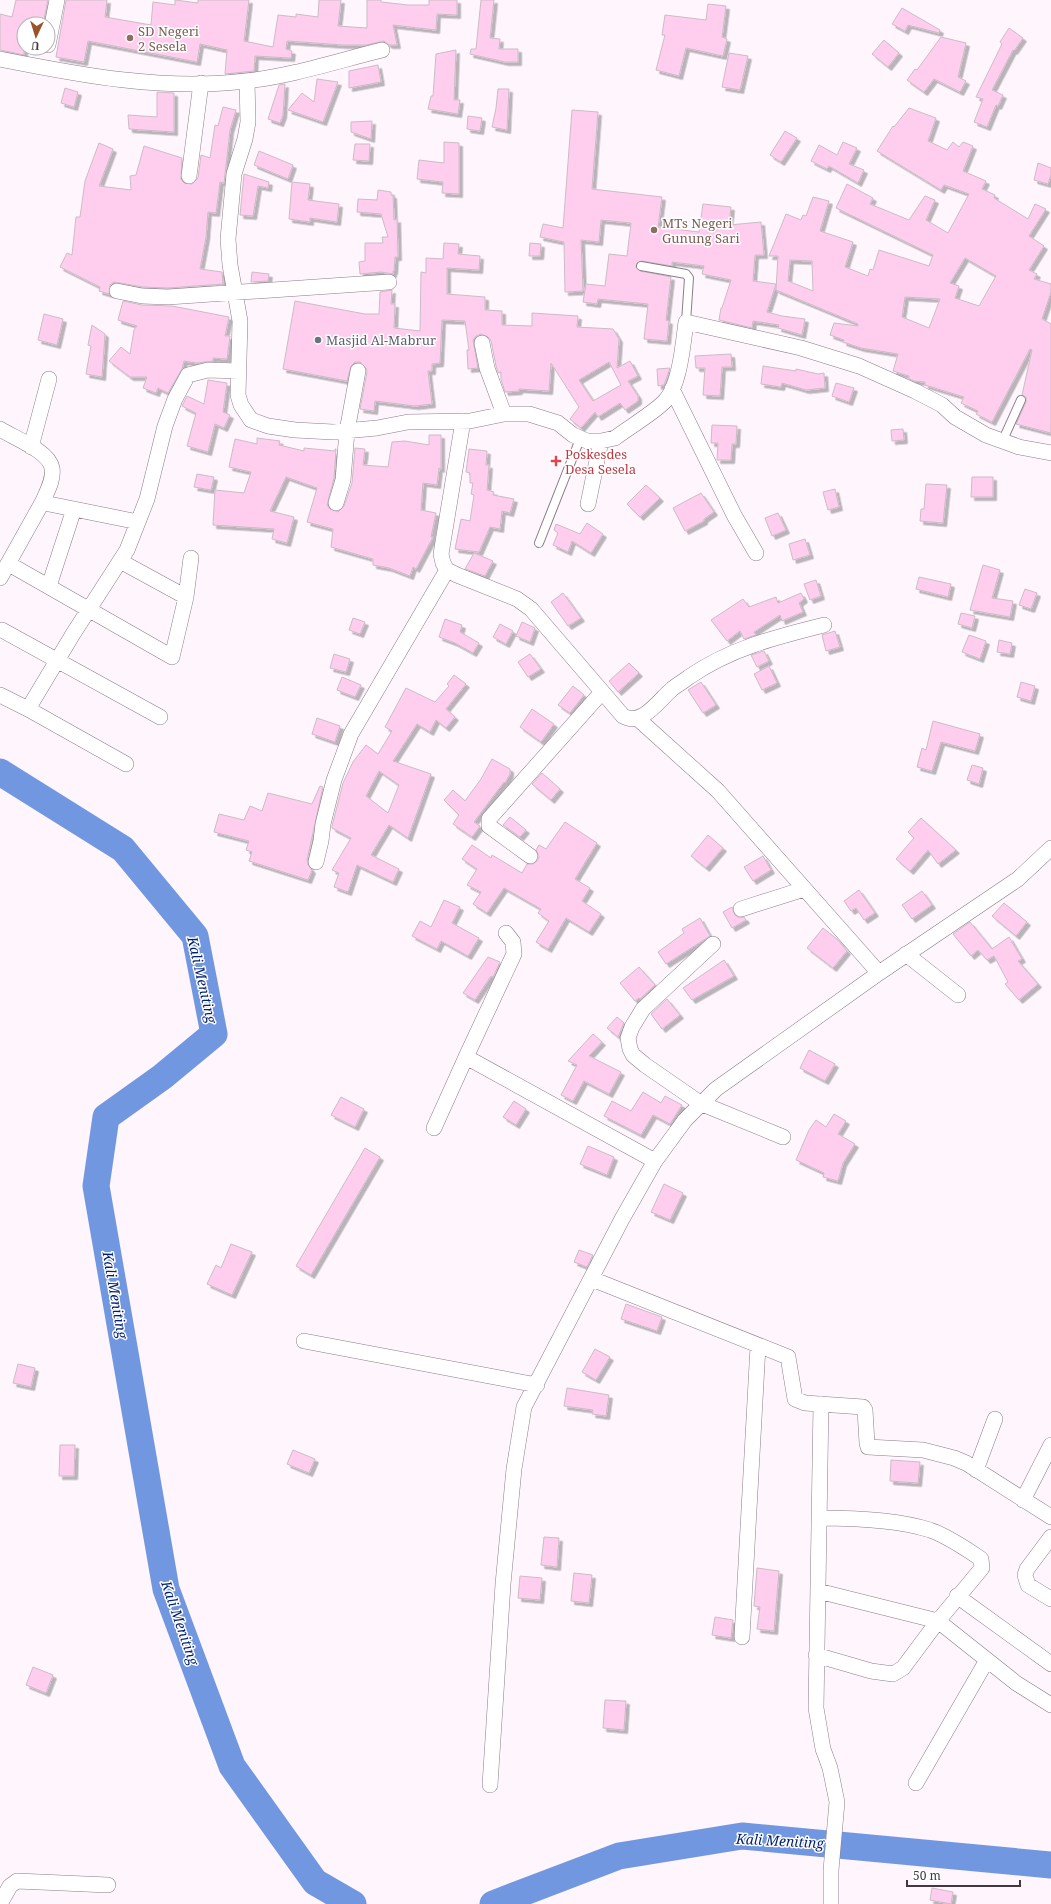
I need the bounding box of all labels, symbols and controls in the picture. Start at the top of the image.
north arrow [16,16,56,56]
place label: SD Negeri 2 Sesela [138,22,199,55]
marker: SD Negeri 2 Sesela [125,33,135,43]
text: U [30,39,40,54]
place label: MTs Negeri Gunung Sari [662,214,740,247]
marker: MTs Negeri Gunung Sari [649,225,659,235]
place label: Masjid Al-Mabrur [326,331,436,349]
marker: Masjid Al-Mabrur [313,335,323,345]
place label: Poskesdes Desa Sesela [565,445,636,478]
marker: Poskesdes Desa Sesela [550,455,562,467]
water label: Kali Meniting [183,934,222,1026]
water label: Kali Meniting [98,1249,133,1341]
water label: Kali Meniting [157,1577,204,1669]
water label: Kali Meniting [734,1829,826,1852]
scale bar [907,1862,1020,1888]
text: 50 m [913,1867,941,1884]

